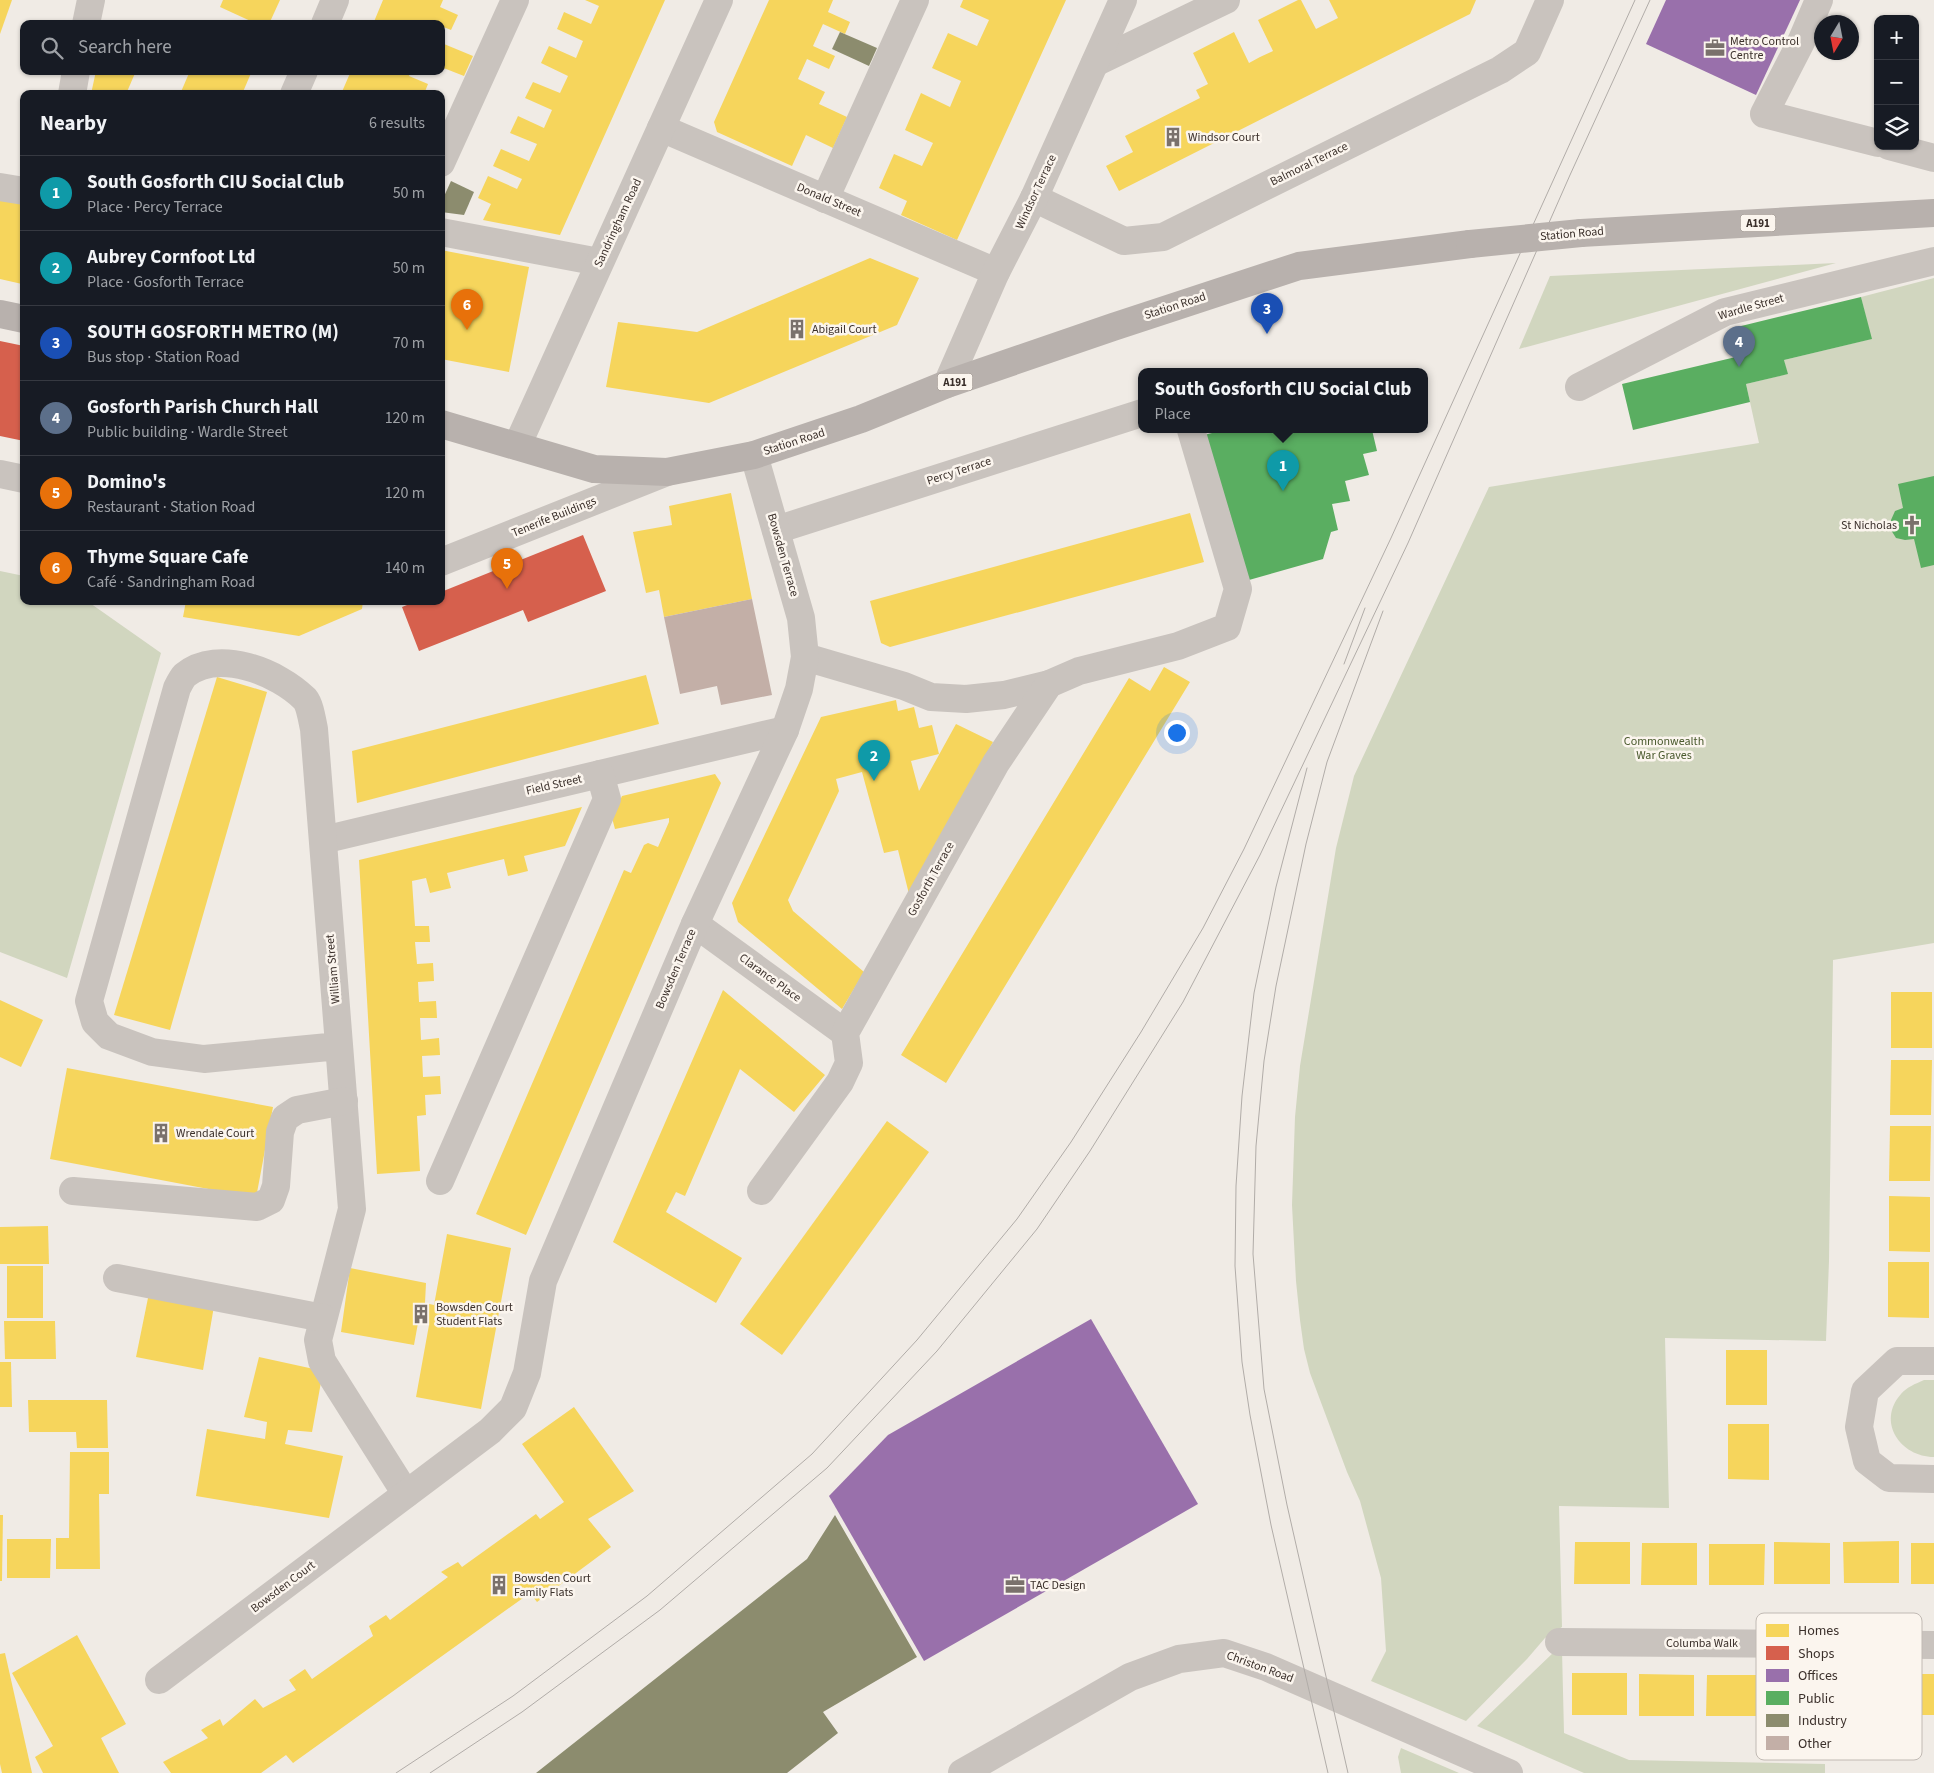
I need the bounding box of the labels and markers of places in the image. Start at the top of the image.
place label: Metro Control Centre [1730,33,1799,64]
office icon: Metro Control Centre [1704,37,1726,59]
building icon: Windsor Court [1162,126,1184,148]
place label: Windsor Court [1188,129,1260,146]
pin: 6 [451,289,483,330]
pin: 3 [1251,293,1283,334]
building icon: Abigail Court [786,318,808,340]
place label: Abigail Court [812,321,877,338]
pin: 4 [1723,326,1755,367]
pin: 1 [1267,450,1299,491]
church icon: St Nicholas [1901,514,1923,536]
place label: St Nicholas [1841,517,1897,534]
pin: 5 [491,548,523,589]
pin: 2 [858,740,890,781]
building icon: Wrendale Court [150,1122,172,1144]
place label: Wrendale Court [176,1125,254,1142]
place label: Bowsden Court Student Flats [436,1299,513,1330]
building icon: Bowsden Court Student Flats [410,1303,432,1325]
place label: Bowsden Court Family Flats [514,1570,591,1601]
building icon: Bowsden Court Family Flats [488,1574,510,1596]
office icon: TAC Design [1004,1574,1026,1596]
place label: TAC Design [1030,1577,1086,1594]

